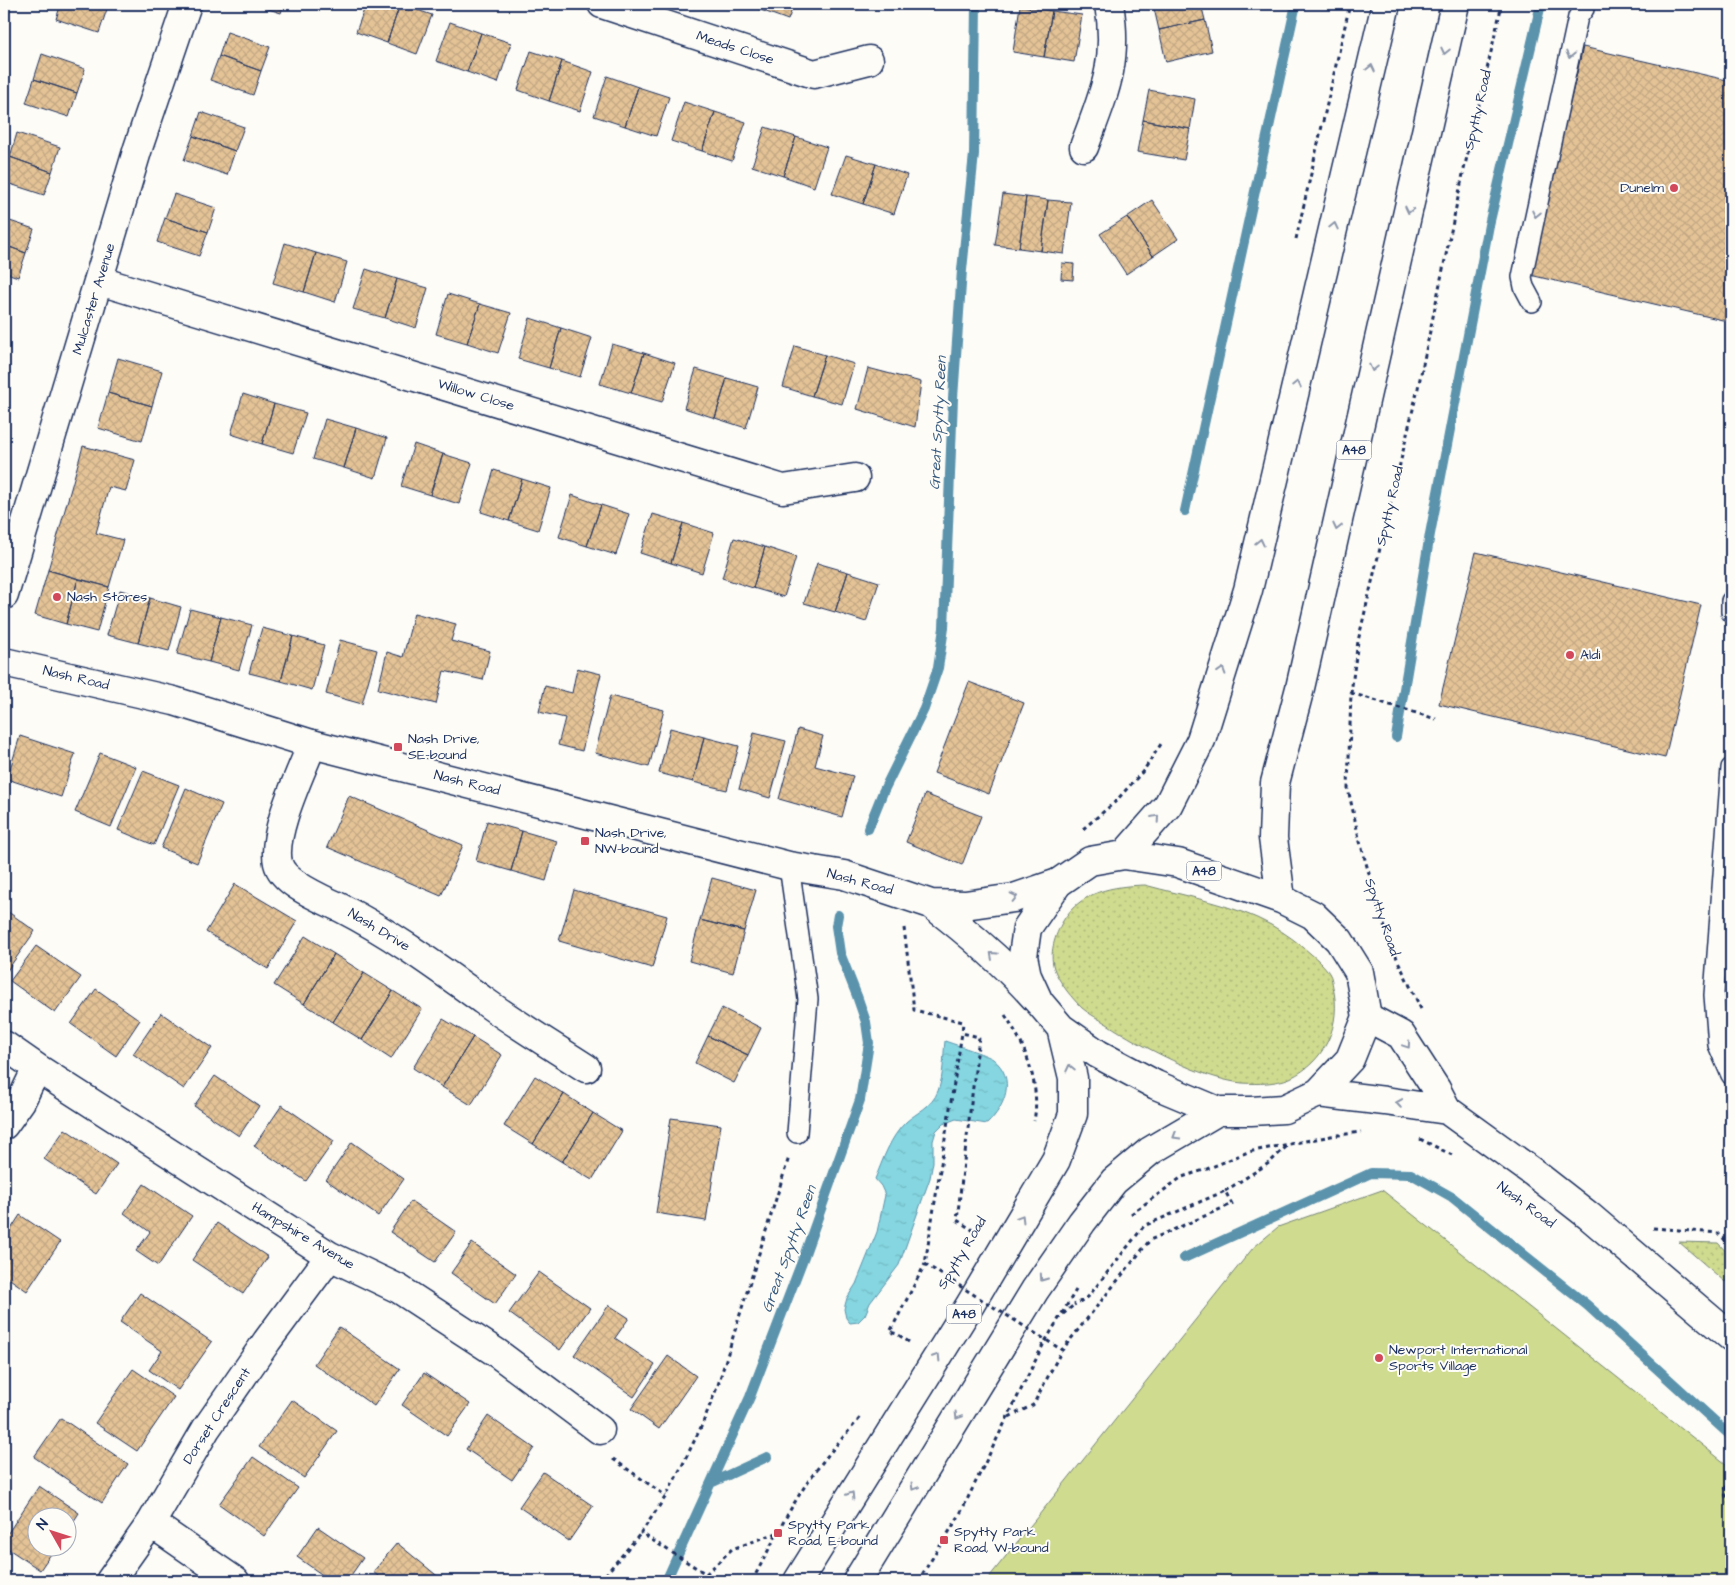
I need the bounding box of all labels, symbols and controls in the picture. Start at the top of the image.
street label: Meads Close [694,26,777,70]
one-way arrow [1440,47,1451,56]
one-way arrow [1565,51,1576,60]
one-way arrow [1365,63,1376,72]
street label: Spytty Road [1459,68,1497,152]
place label: Dunelm [1620,178,1664,198]
marker: Dunelm [1668,182,1680,194]
one-way arrow [1404,205,1415,214]
one-way arrow [1531,210,1542,219]
one-way arrow [1328,222,1339,231]
street label: Mulcaster Avenue [67,240,121,357]
water label: Great Spytty Reen [924,354,953,490]
one-way arrow [1368,364,1379,373]
street label: Willow Close [435,374,517,416]
one-way arrow [1291,380,1302,389]
road number: A48 [1336,440,1372,460]
street label: Spytty Road [1371,464,1409,548]
one-way arrow [1332,522,1343,531]
one-way arrow [1254,538,1265,547]
place label: Nash Stores [67,587,147,607]
marker: Nash Stores [51,591,63,603]
place label: Aldi [1580,645,1600,665]
marker: Aldi [1564,649,1576,661]
street label: Nash Road [41,661,111,695]
one-way arrow [1217,668,1227,676]
place label: Nash Drive, SE-bound [408,729,480,765]
marker: Nash Drive, SE-bound [392,741,404,753]
street label: Nash Road [432,765,502,801]
one-way arrow [1150,815,1159,824]
place label: Nash Drive, NW-bound [595,823,667,859]
marker: Nash Drive, NW-bound [579,835,591,847]
road number: A48 [1186,861,1222,880]
street label: Nash Road [825,864,895,900]
street label: Spytty Road [1359,875,1405,959]
one-way arrow [1010,892,1019,903]
street label: Nash Drive [344,904,414,957]
one-way arrow [989,952,998,961]
one-way arrow [1401,1039,1410,1048]
one-way arrow [1065,1064,1076,1073]
one-way arrow [1395,1098,1403,1108]
one-way arrow [1173,1129,1182,1139]
street label: Nash Road [1493,1177,1559,1233]
water label: Great Spytty Reen [756,1181,823,1316]
street label: Hampshire Avenue [248,1197,359,1275]
street label: Spytty Road [933,1213,991,1293]
one-way arrow [1015,1215,1025,1224]
one-way arrow [1040,1272,1049,1282]
road number: A48 [946,1305,982,1324]
place label: Newport International Sports Village [1389,1340,1528,1376]
marker: Newport International Sports Village [1373,1352,1385,1364]
one-way arrow [931,1354,941,1363]
street label: Dorset Crescent [178,1363,256,1468]
one-way arrow [954,1411,964,1420]
one-way arrow [911,1482,921,1491]
one-way arrow [845,1491,855,1500]
north arrow [28,1508,78,1558]
text: N [32,1515,53,1534]
place label: Spytty Park Road, E-bound [788,1515,878,1551]
place label: Spytty Park Road, W-bound [954,1522,1049,1558]
marker: Spytty Park Road, E-bound [772,1527,784,1539]
marker: Spytty Park Road, W-bound [938,1534,950,1546]

